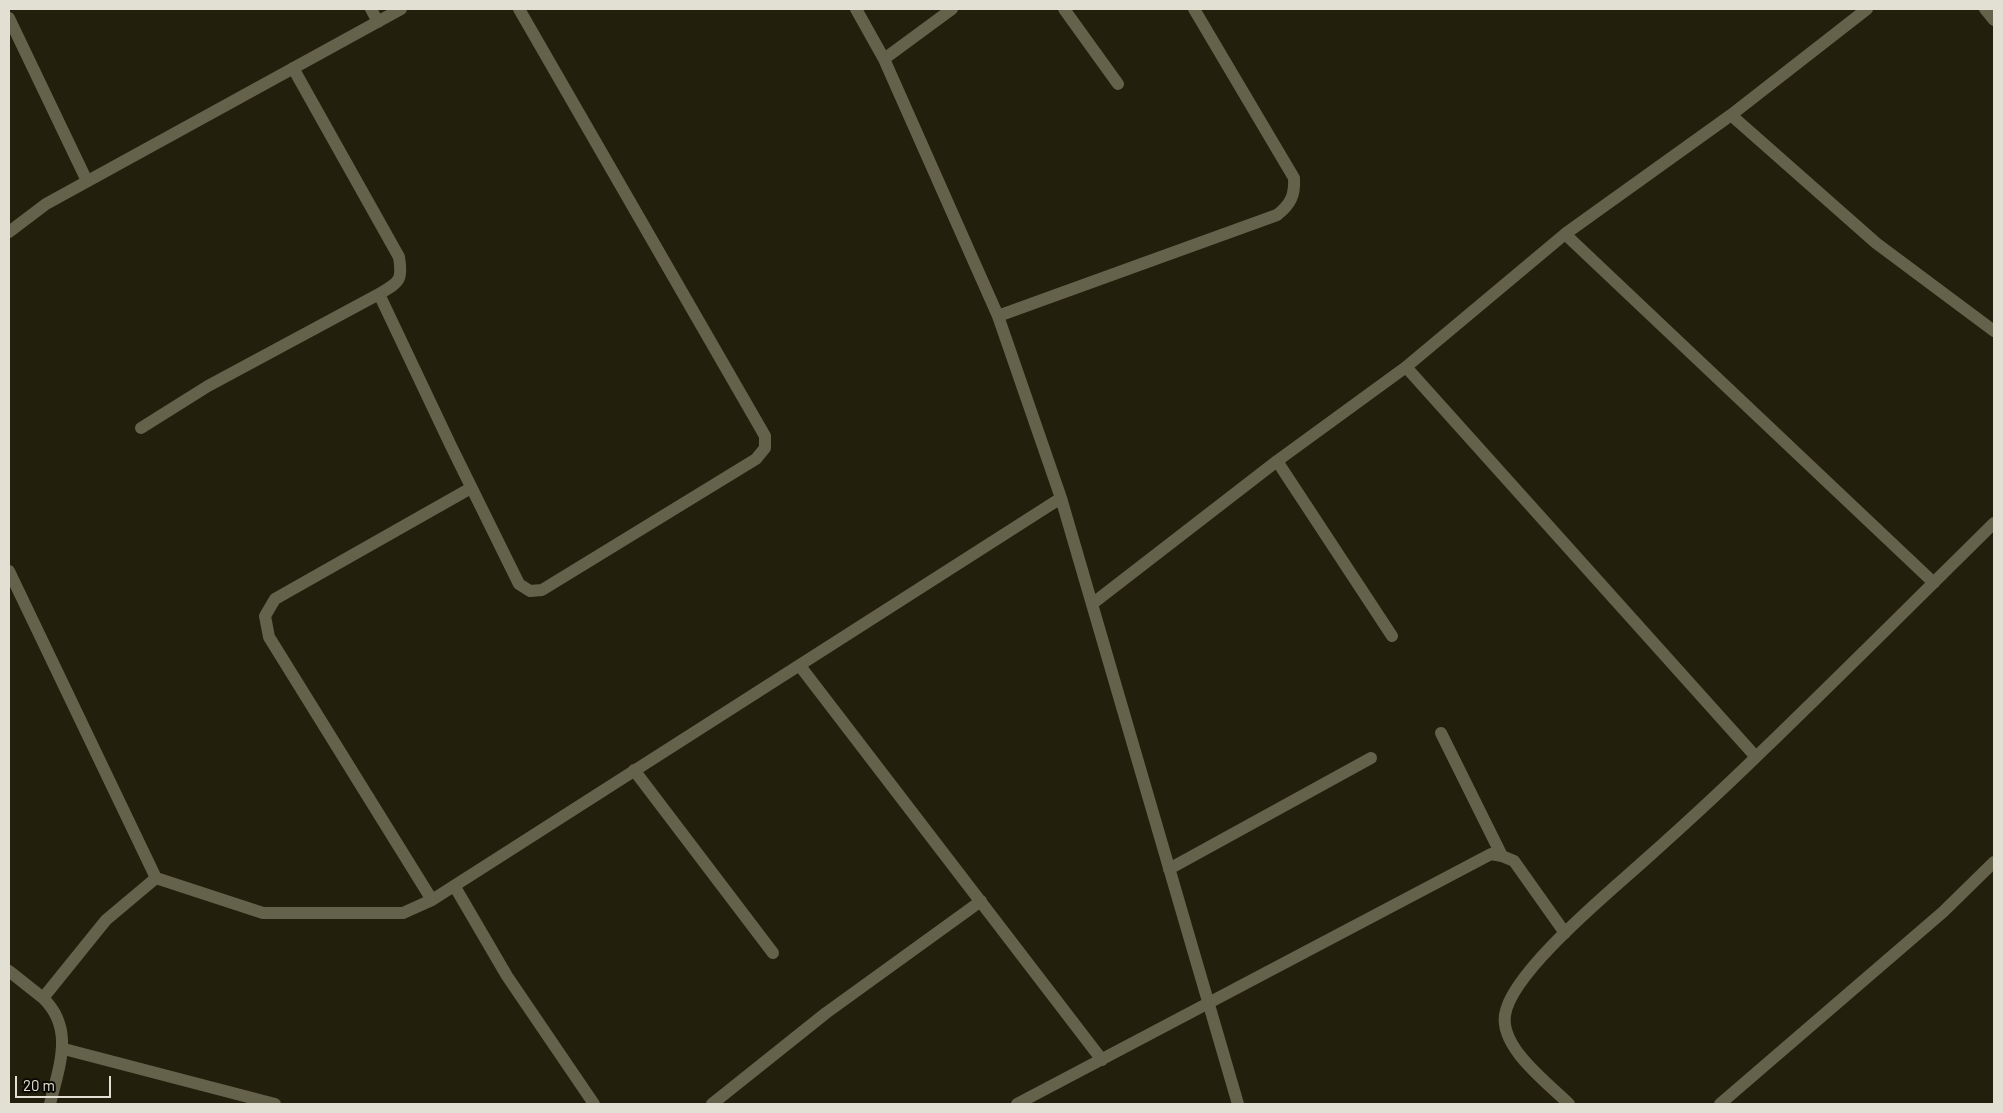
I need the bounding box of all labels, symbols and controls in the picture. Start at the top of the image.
scale bar [18,1066,114,1098]
text: 20 m [23,1076,55,1094]

